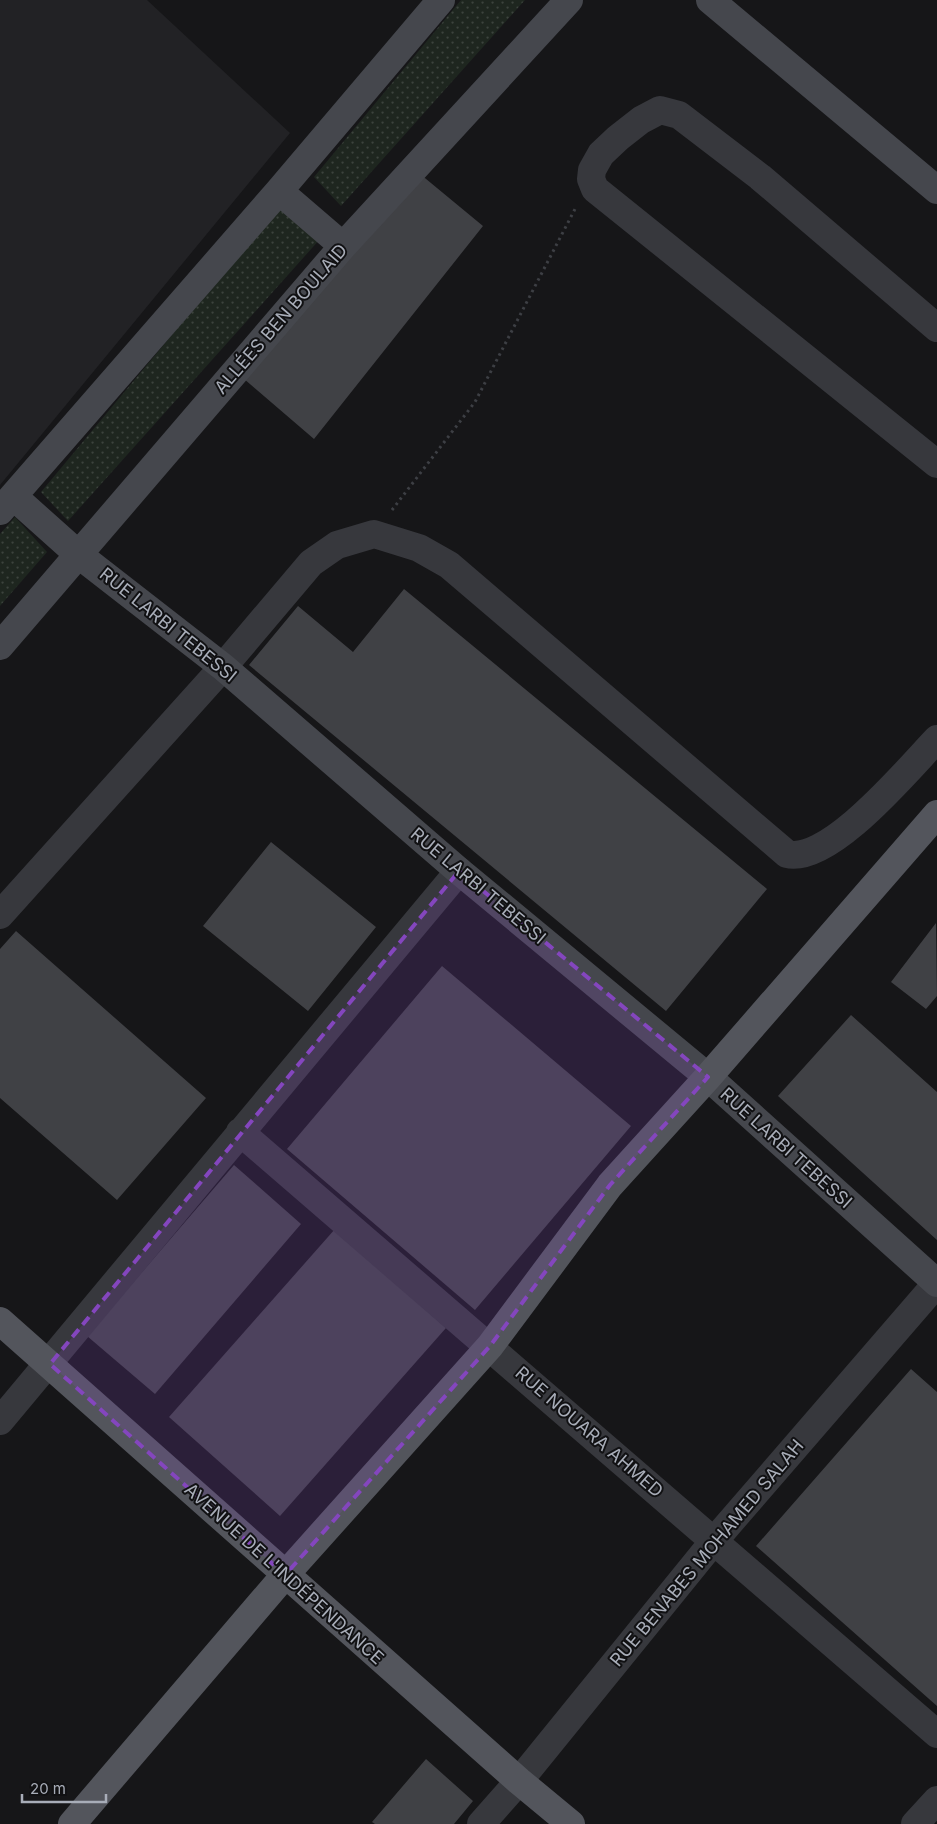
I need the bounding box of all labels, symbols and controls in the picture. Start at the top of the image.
street label: ALLÉES BEN BOULAID [209,239,351,398]
street label: RUE LARBI TEBESSI [96,563,241,686]
street label: RUE LARBI TEBESSI [407,823,550,948]
street label: RUE LARBI TEBESSI [716,1083,856,1212]
street label: RUE NOUARA AHMED [511,1362,667,1501]
street label: RUE BENABES MOHAMED SALAH [606,1435,808,1670]
street label: AVENUE DE L'INDÉPENDANCE [181,1478,389,1669]
scale bar [22,1772,106,1804]
text: 20 m [30,1779,66,1798]

